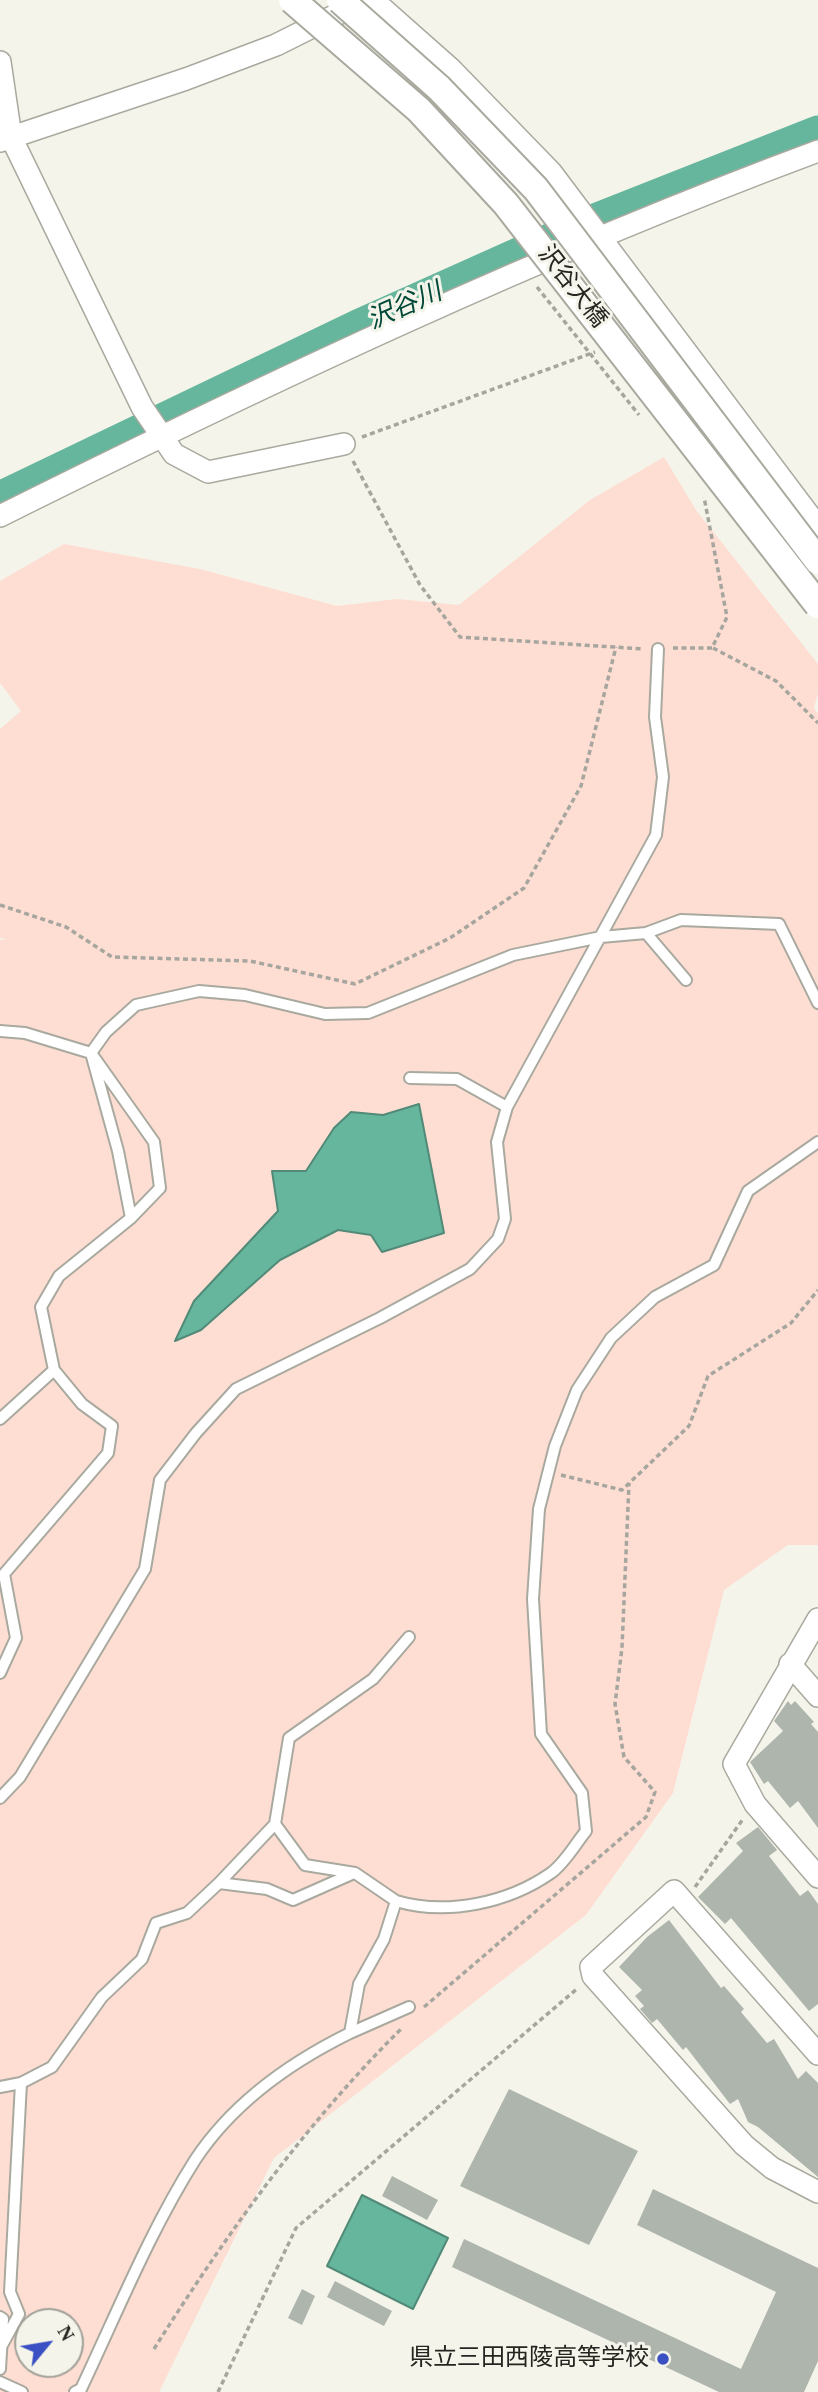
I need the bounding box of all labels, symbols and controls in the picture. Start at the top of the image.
street label: 沢谷大橋 [531,240,613,334]
water label: 沢谷川 [363,277,447,337]
north arrow [14,2308,84,2378]
text: N [53,2322,78,2344]
place label: 県立三田西陵高等学校 [409,2345,649,2373]
marker: 県立三田西陵高等学校 [655,2351,671,2367]

